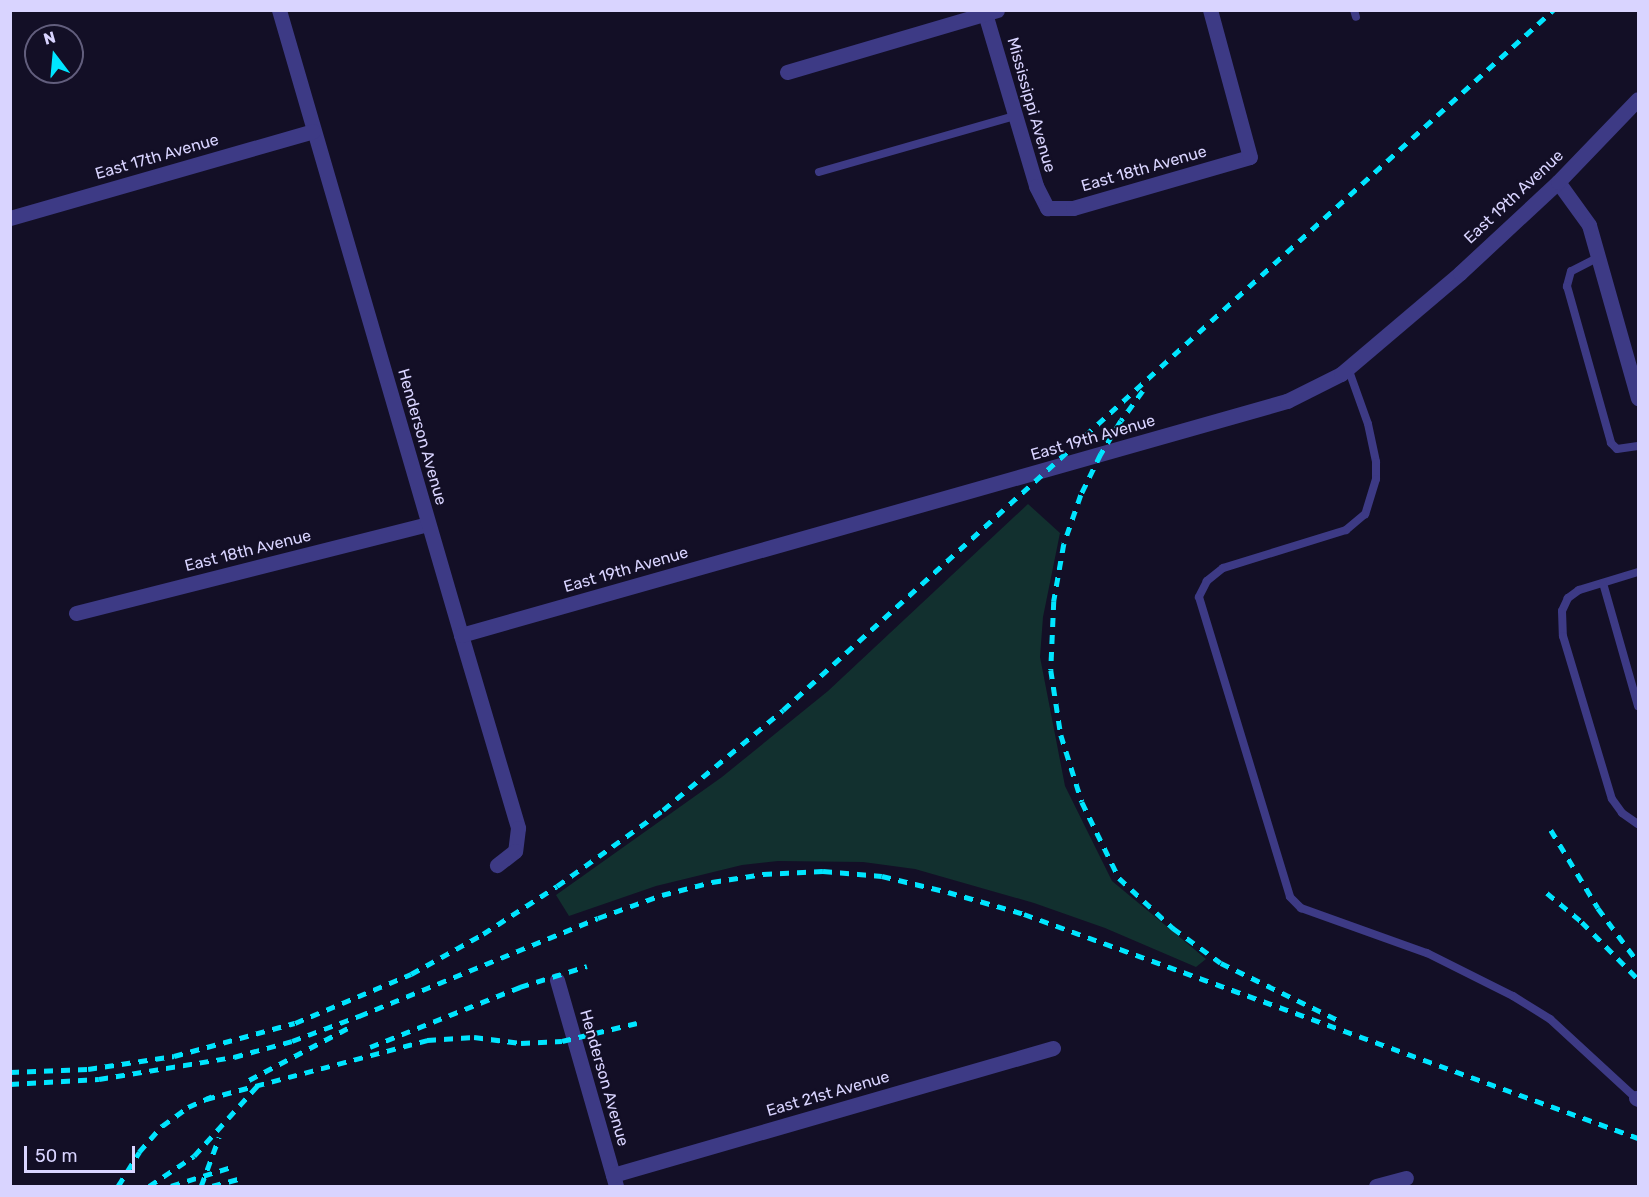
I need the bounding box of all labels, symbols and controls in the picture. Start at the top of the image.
north arrow [24,24,84,84]
text: N [41,27,58,49]
street label: Mississippi Avenue [1002,35,1060,175]
street label: East 17th Avenue [93,130,221,184]
street label: East 18th Avenue [1079,142,1209,196]
street label: East 19th Avenue [1460,146,1568,248]
street label: Henderson Avenue [393,366,451,508]
street label: East 19th Avenue [1028,411,1158,465]
street label: East 18th Avenue [183,526,313,576]
street label: East 19th Avenue [561,543,691,597]
street label: Henderson Avenue [575,1007,633,1149]
street label: East 21st Avenue [764,1067,892,1121]
scale bar [27,1134,138,1172]
text: 50 m [35,1145,78,1167]

